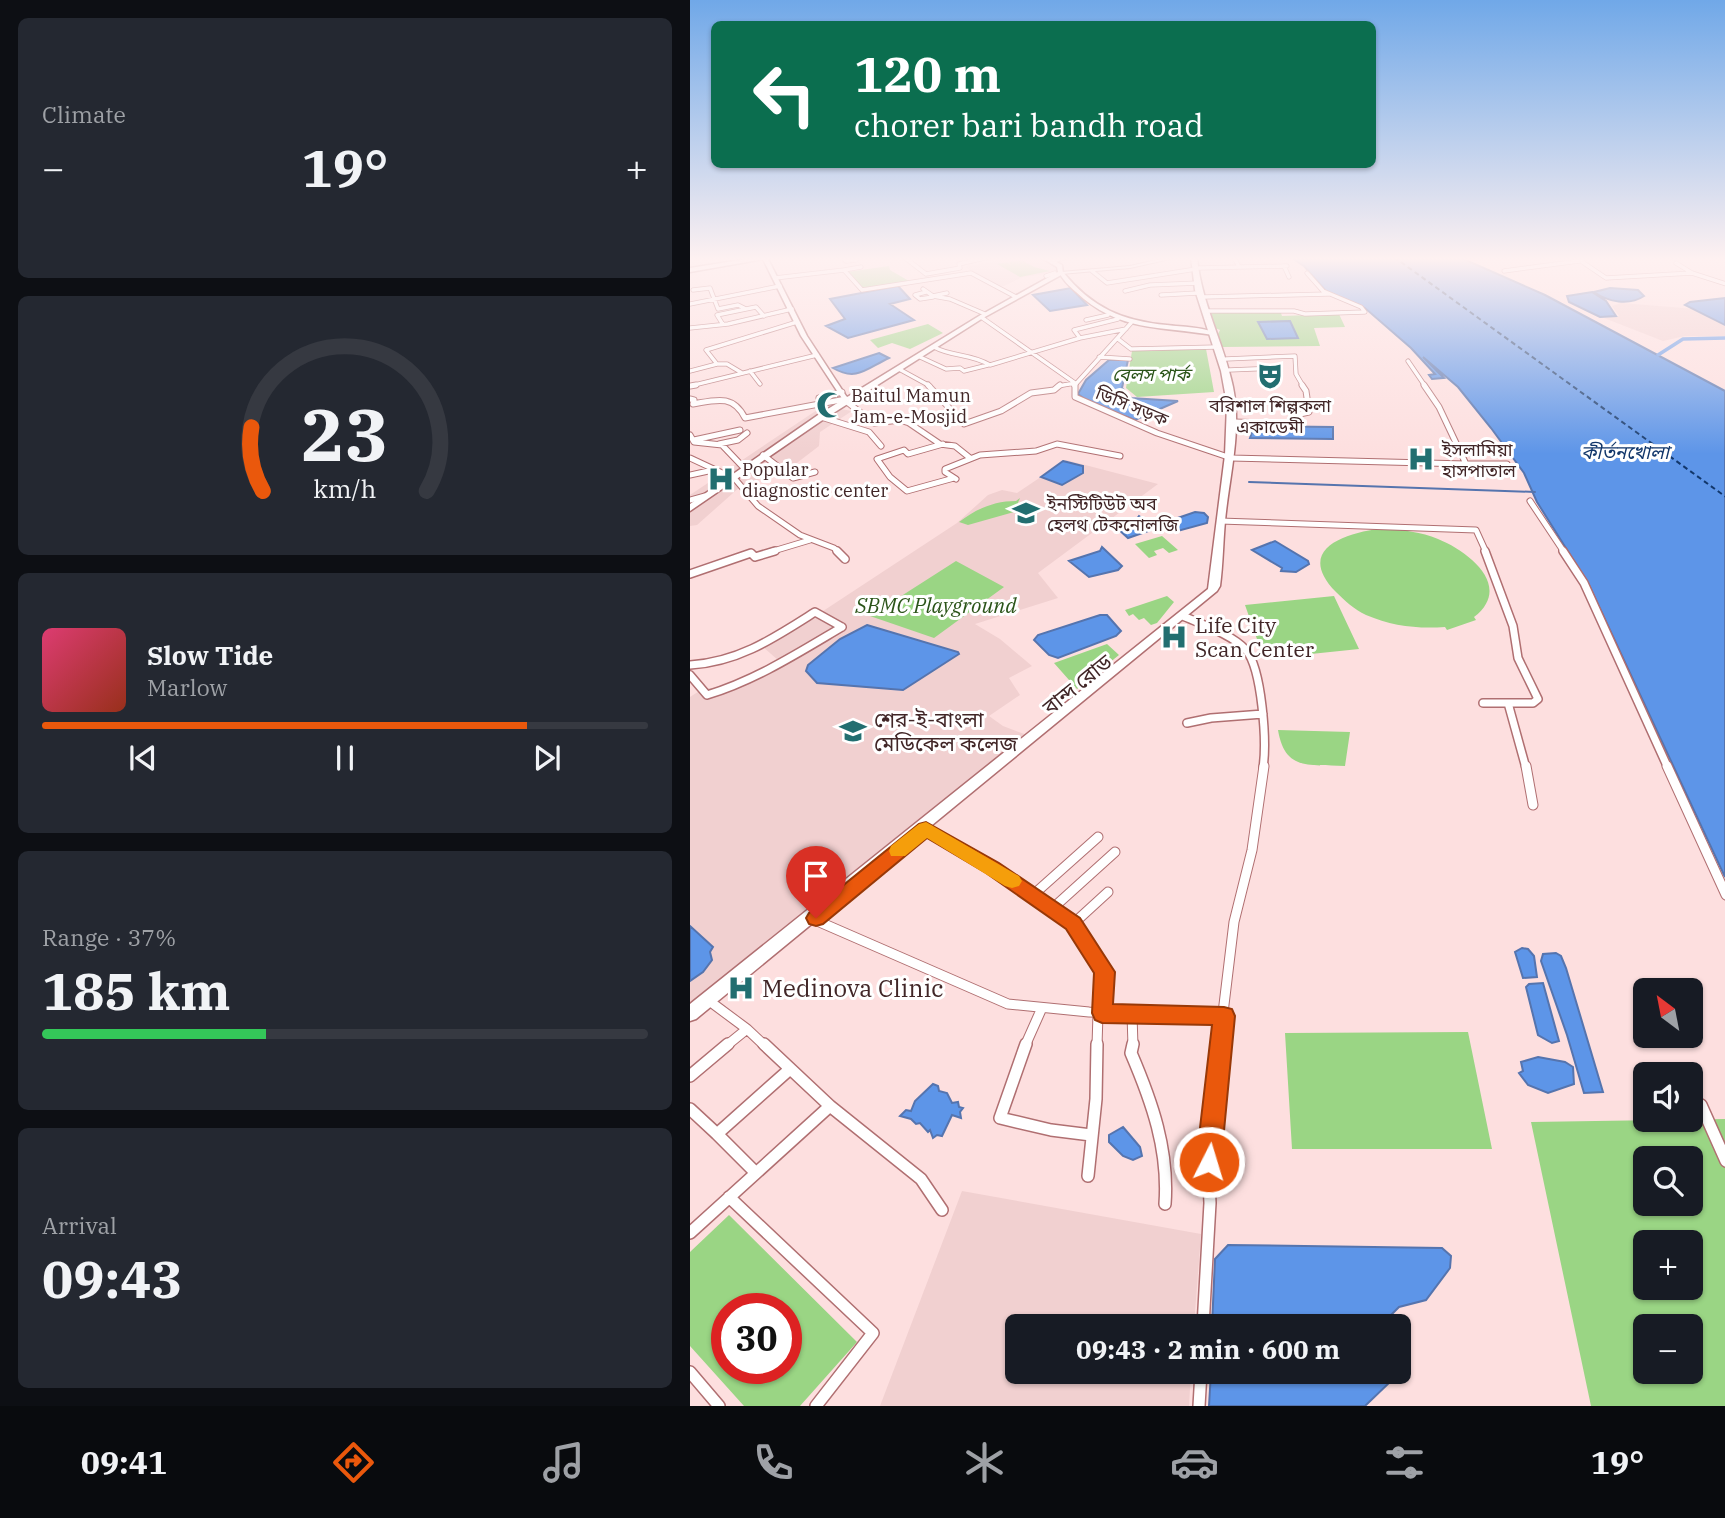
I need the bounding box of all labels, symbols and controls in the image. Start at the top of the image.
text: 120 m [854,42,1001,105]
icon: left [739,49,830,140]
text: Climate [42,99,126,129]
text: chorer bari bandh road [854,104,1204,146]
text: 19° [302,134,388,201]
text: − [42,143,65,192]
text: + [625,143,648,192]
theatre icon: বরিশাল শিল্পকলা একাডেমী [1255,361,1285,391]
park label: বেলস পার্ক [1112,363,1193,386]
street label: ডিসি সড়ক [1091,381,1172,431]
place label: Baitul Mamun Jam-e-Mosjid [851,384,971,428]
text: 23 [301,387,389,482]
mosque icon: Baitul Mamun Jam-e-Mosjid [815,390,845,420]
place label: বরিশাল শিল্পকলা একাডেমী [1208,394,1331,438]
place label: ইসলামিয়া হাসপাতাল [1441,438,1517,482]
water label: কীর্তনখোলা [1581,440,1673,464]
hospital icon: ইসলামিয়া হাসপাতাল [1406,444,1436,474]
place label: Popular diagnostic center [742,458,888,502]
hospital icon: Popular diagnostic center [706,464,736,494]
text: km/h [313,472,377,505]
place label: ইনস্টিটিউট অব হেলথ টেকনোলজি [1046,492,1179,536]
school or university icon: ইনস্টিটিউট অব হেলথ টেকনোলজি [1011,498,1041,528]
park label: SBMC Playground [854,591,1017,619]
place label: Life City Scan Center [1195,611,1315,663]
hospital icon: Life City Scan Center [1159,622,1189,652]
text: Slow Tide [147,638,273,672]
street label: বান্দ রোড [1036,647,1118,721]
text: Marlow [147,672,227,702]
place label: শের-ই-বাংলা মেডিকেল কলেজ [874,705,1019,757]
school or university icon: শের-ই-বাংলা মেডিকেল কলেজ [838,716,868,746]
icon: previous [124,739,162,777]
icon: pause [326,739,364,777]
icon: next [528,739,566,777]
pin [786,846,846,918]
icon: arrive [797,857,835,895]
text: Range · 37% [42,922,176,952]
text: 185 km [42,957,231,1024]
place label: Medinova Clinic [762,972,944,1004]
hospital icon: Medinova Clinic [726,973,756,1003]
north arrow [1633,978,1703,1048]
map controls [1633,978,1703,1384]
button: sound [1633,1062,1703,1132]
position arrow [1172,1125,1246,1199]
button: search [1633,1146,1703,1216]
text: Arrival [42,1210,117,1240]
button: + [1633,1230,1703,1300]
text: 09:43 [42,1245,183,1312]
speed limit sign: 30 [711,1293,802,1384]
button: − [1633,1314,1703,1384]
text: 09:43 · 2 min · 600 m [1076,1332,1340,1366]
icon: directions [329,1438,378,1487]
icon: music [539,1438,588,1487]
icon: phone [749,1438,798,1487]
icon: climate [960,1438,1009,1487]
icon: car [1170,1438,1219,1487]
icon: filters [1380,1438,1429,1487]
text: 09:41 [81,1441,167,1483]
text: 19° [1591,1441,1644,1483]

